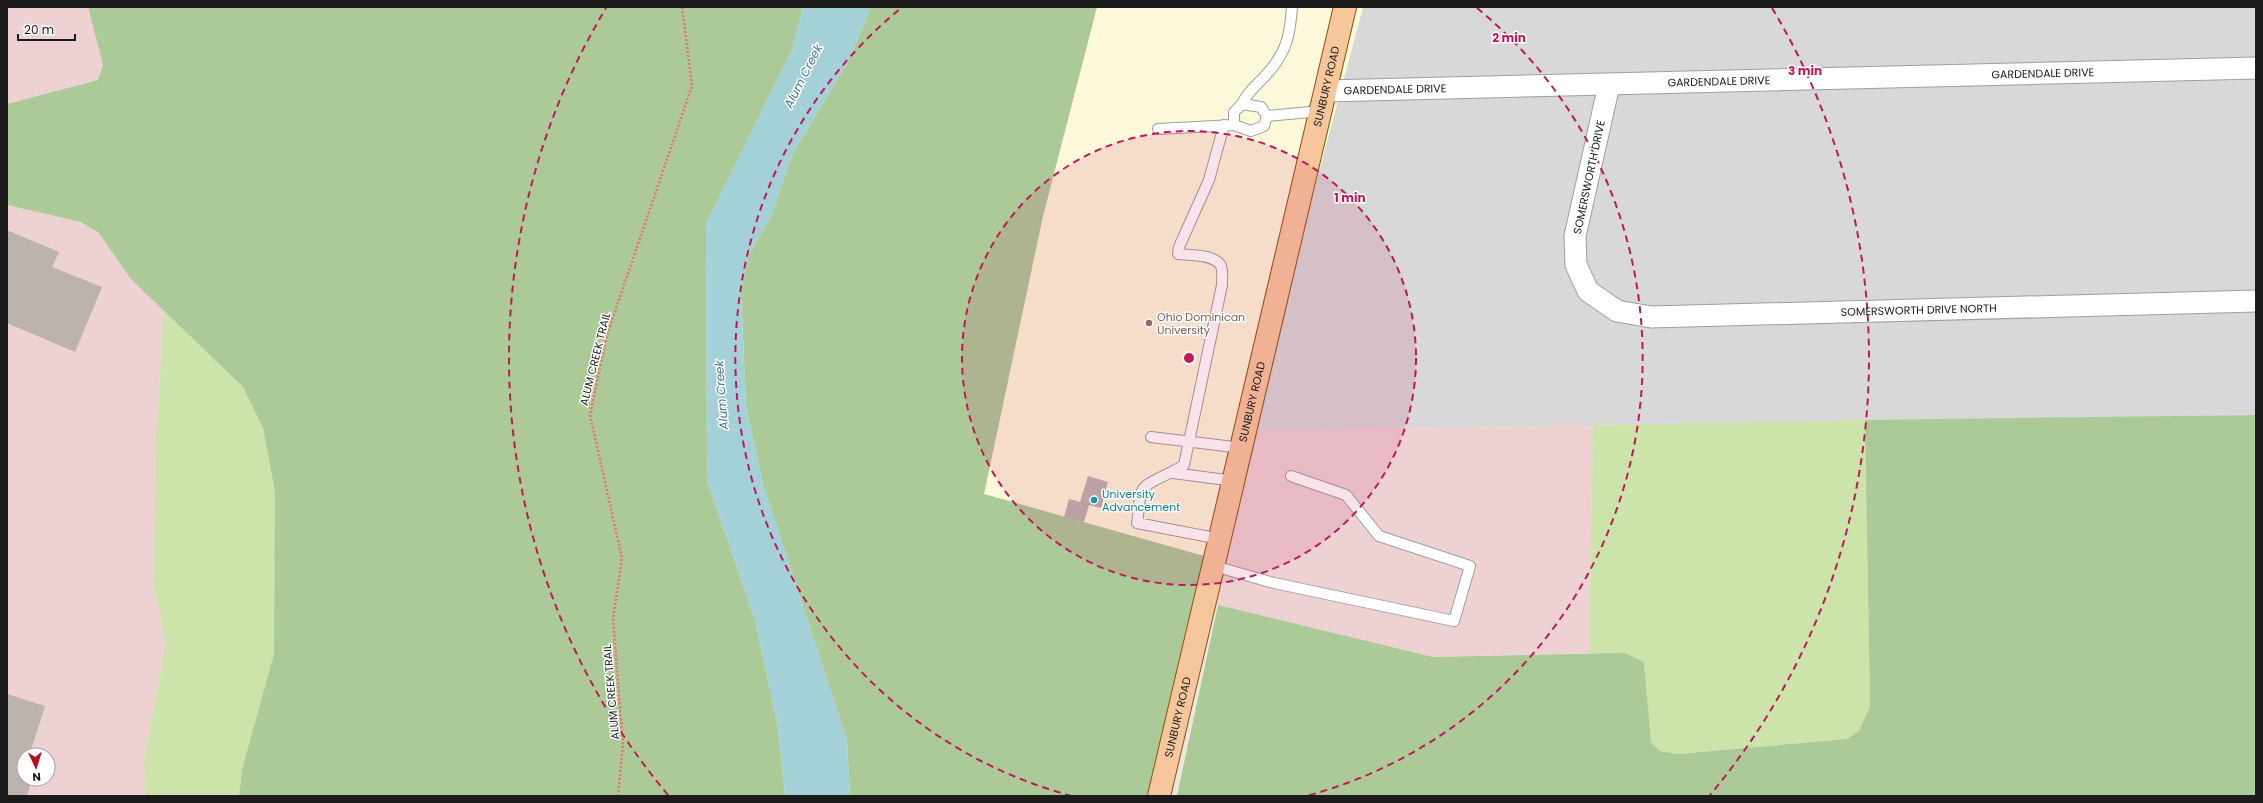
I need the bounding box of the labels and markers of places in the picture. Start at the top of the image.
place label: Ohio Dominican University [1157,309,1245,338]
marker: Ohio Dominican University [1144,318,1154,328]
centre of rings [1182,351,1196,365]
place label: University Advancement [1102,486,1180,515]
marker: University Advancement [1089,495,1099,505]

